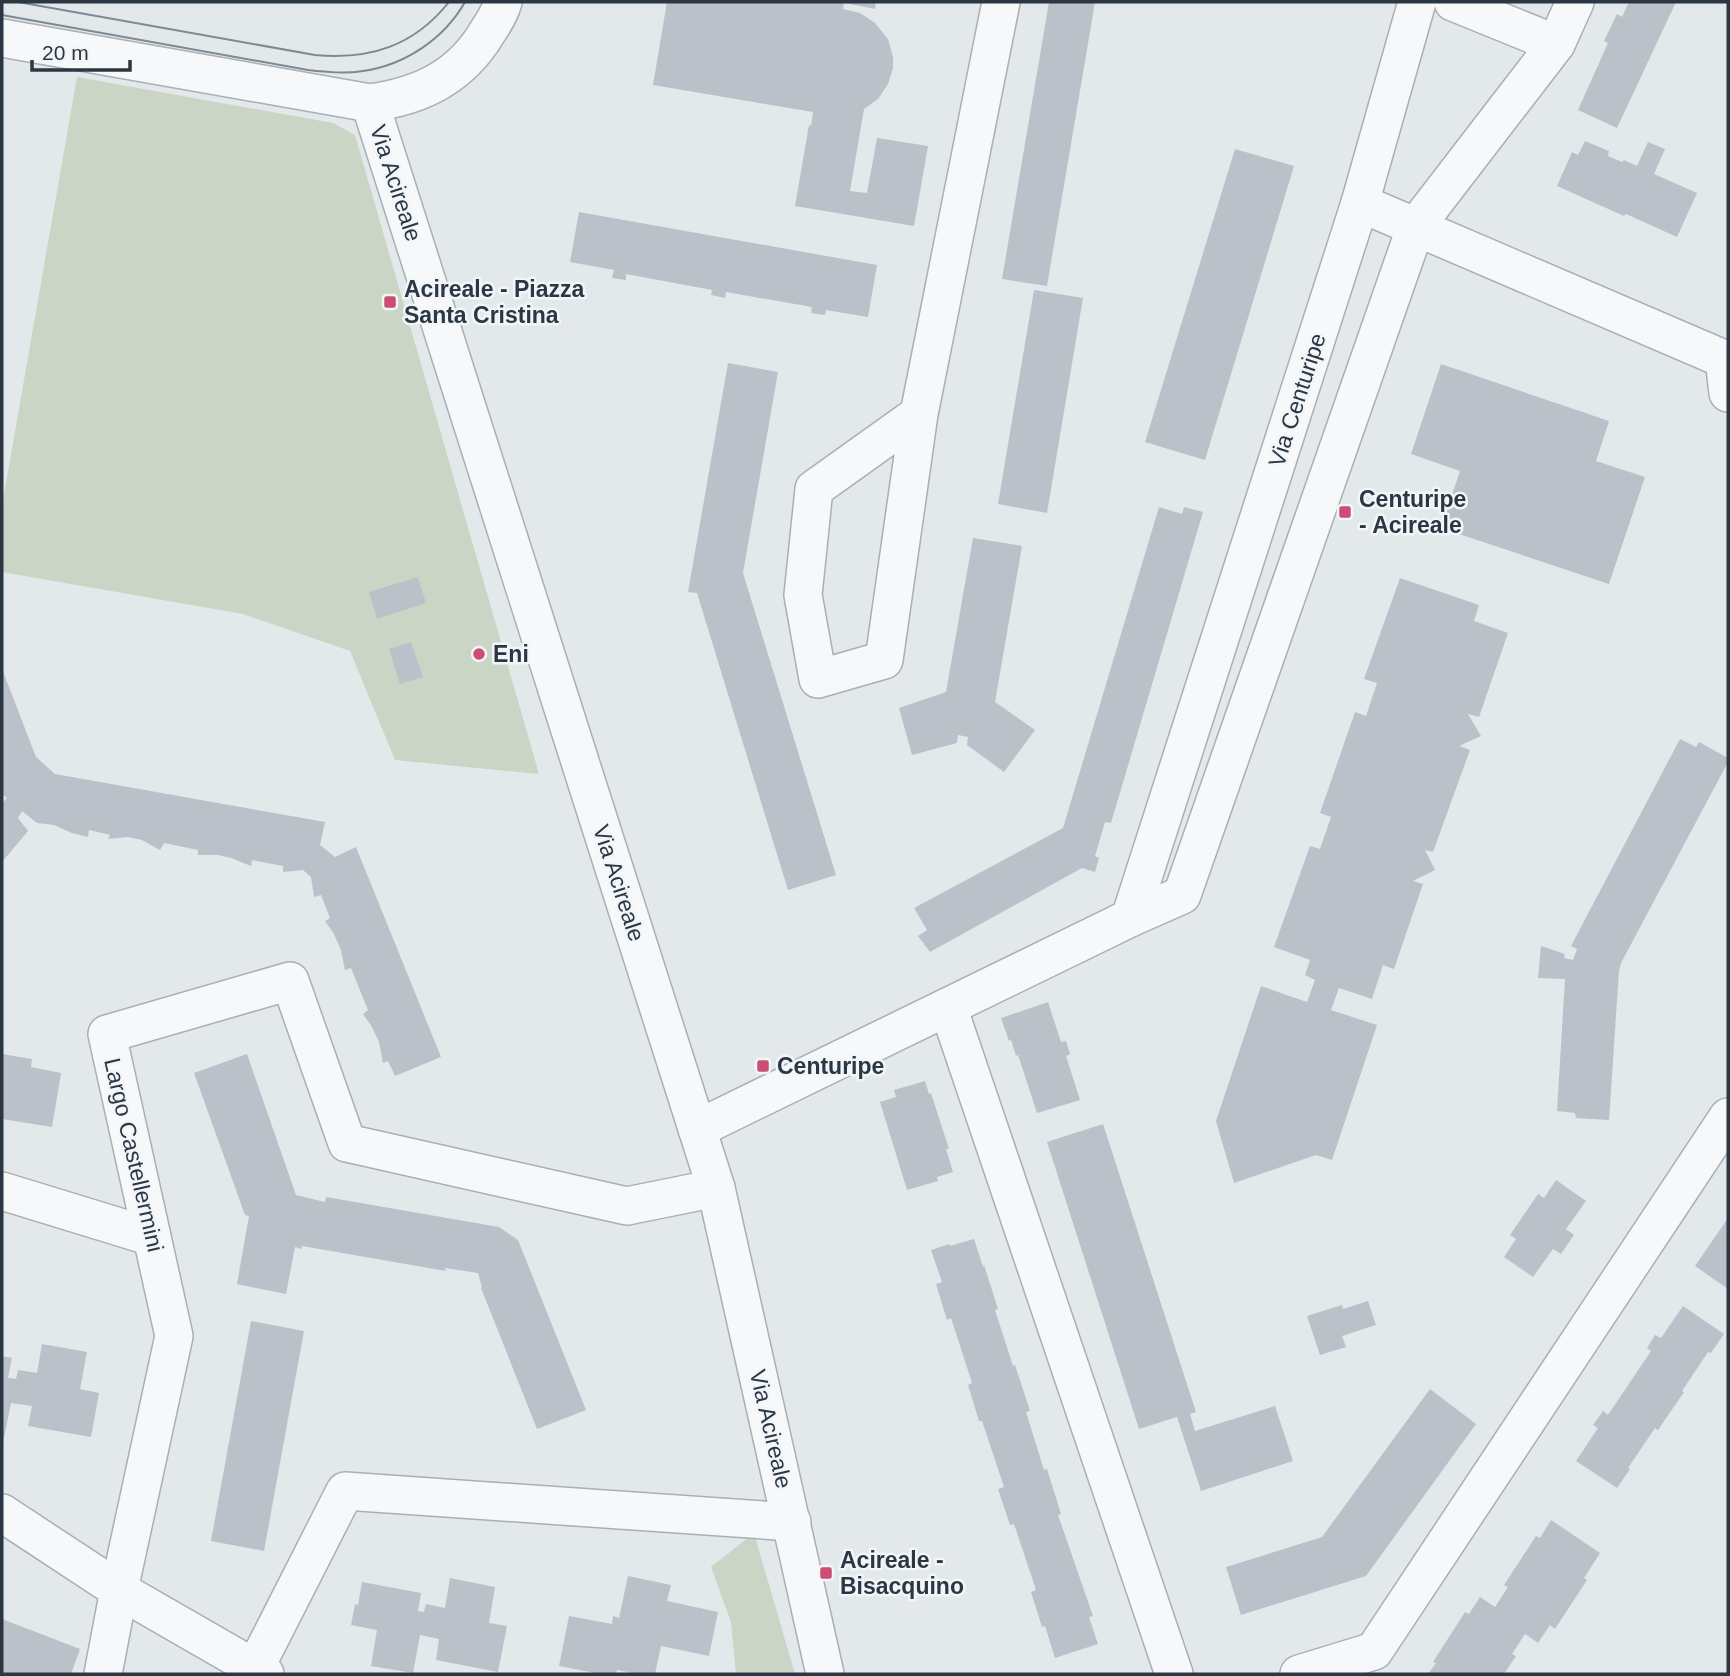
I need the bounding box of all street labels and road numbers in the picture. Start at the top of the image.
street label: Via Acireale [365,121,427,245]
street label: Via Centuripe [1263,330,1331,470]
street label: Via Acireale [588,821,650,945]
street label: Largo Castellermini [99,1056,169,1254]
street label: Via Acireale [745,1367,797,1491]

